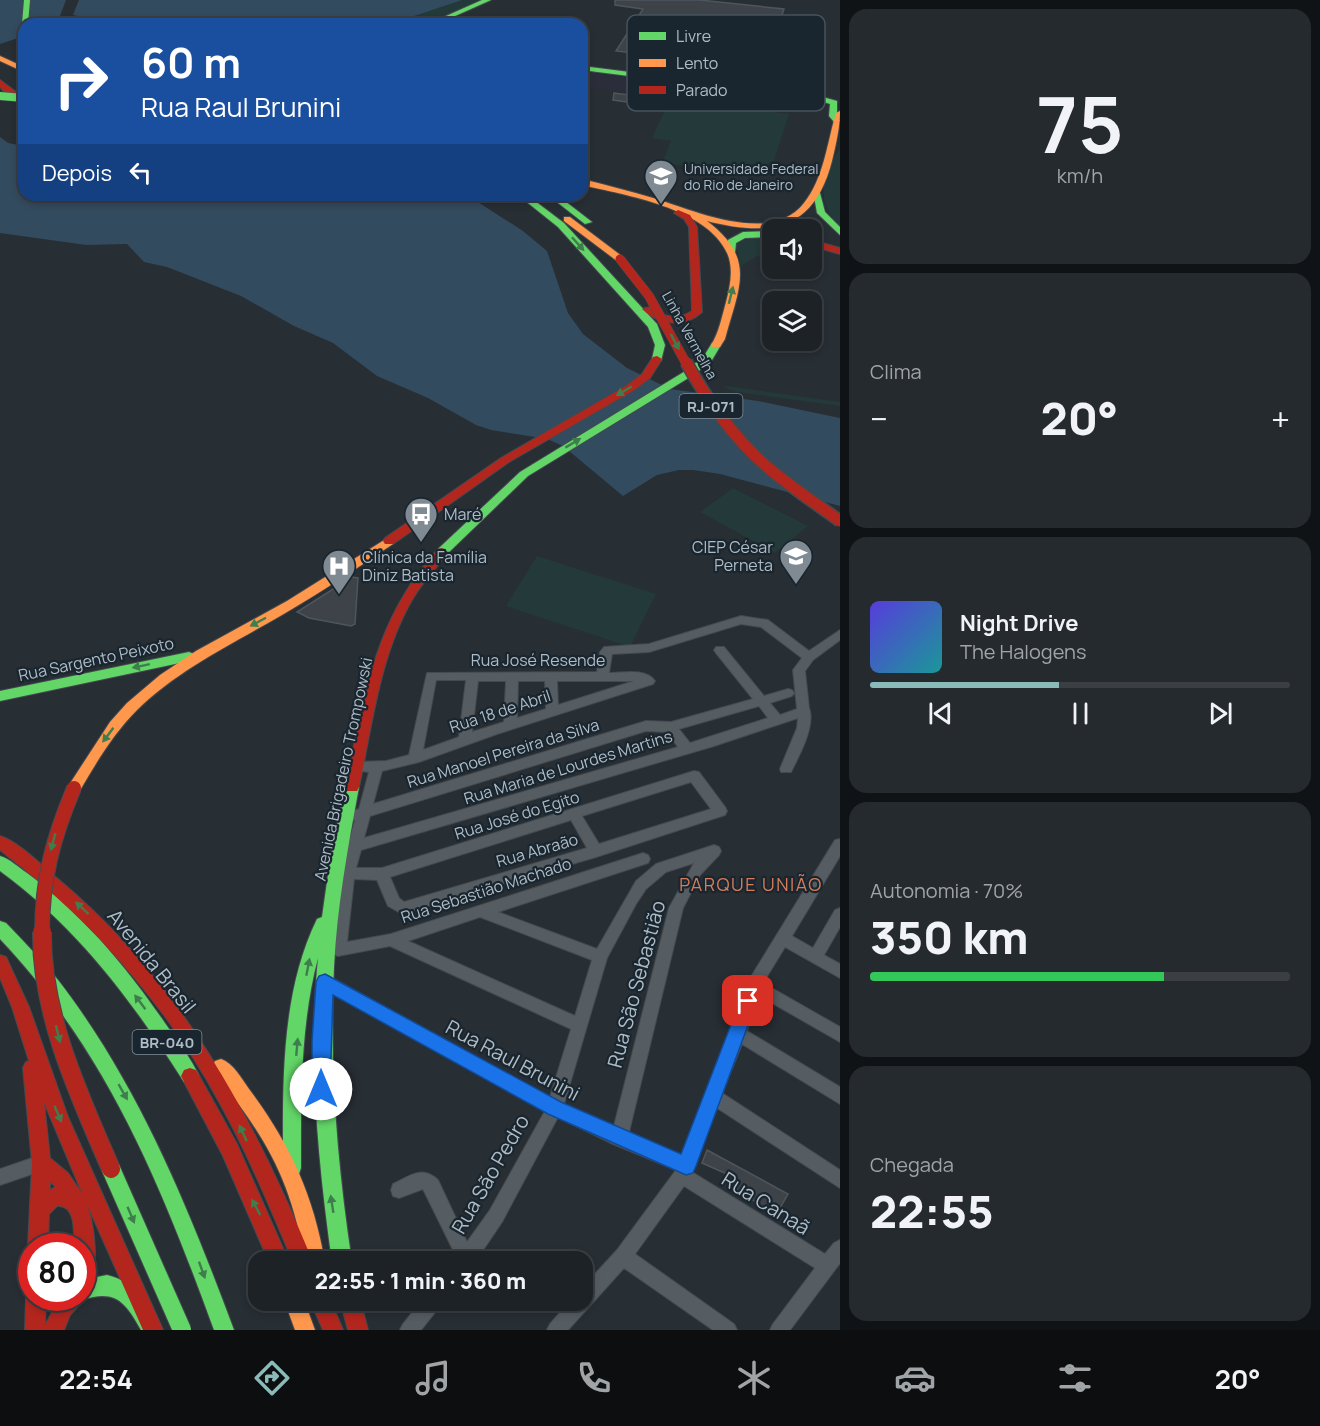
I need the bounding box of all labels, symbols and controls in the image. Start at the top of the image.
legend [627,15,825,111]
text: Livre [676,25,711,47]
text: 60 m [141,33,241,91]
icon: right [42,42,120,120]
text: Lento [676,52,718,74]
text: 75 [1036,70,1124,176]
text: Parado [676,79,727,101]
text: Rua Raul Brunini [141,88,341,125]
icon: left [124,156,157,189]
text: Depois [42,158,112,188]
school or university icon: Universidade Federal do Rio de Janeiro [643,158,679,205]
place label: Universidade Federal do Rio de Janeiro [684,159,818,194]
text: km/h [1057,162,1103,189]
map controls [762,219,822,351]
button: sound [762,219,822,279]
one-way arrow [571,236,584,251]
one-way arrow [727,286,737,304]
street label: Linha Vermelha [658,288,722,382]
button: layers [762,291,822,351]
one-way arrow [670,334,680,351]
text: Clima [870,358,922,385]
one-way arrow [615,386,632,396]
text: 20° [1041,387,1118,449]
road number: RJ-071 [680,394,742,418]
text: − [870,396,888,441]
text: + [1271,396,1290,441]
one-way arrow [565,437,581,448]
bus stop icon: Maré [403,496,439,543]
place label: Maré [444,503,481,525]
place label: CIEP César Perneta [692,536,773,576]
school or university icon: CIEP César Perneta [778,538,814,585]
place label: Clínica da Família Diniz Batista [362,546,487,586]
hospital icon: Clínica da Família Diniz Batista [321,548,357,595]
text: Night Drive [960,608,1079,638]
one-way arrow [249,617,266,627]
street label: Rua Sargento Peixoto [16,632,176,686]
text: The Halogens [960,638,1086,665]
street label: Rua José Resende [471,649,605,671]
street label: Avenida Brigadeiro Trompowski [309,655,377,883]
one-way arrow [131,662,150,672]
street label: Rua 18 de Abril [447,684,553,738]
icon: previous [924,697,957,730]
icon: pause [1064,697,1097,730]
icon: next [1204,697,1237,730]
street label: Rua Manoel Pereira da Silva [404,713,602,793]
street label: Rua Maria de Lourdes Martins [461,725,675,809]
one-way arrow [102,727,114,742]
street label: Rua José do Egito [452,786,582,844]
street label: Rua Abraão [494,828,580,872]
one-way arrow [48,833,58,851]
street label: Rua Sebastião Machado [398,852,574,928]
district label: PARQUE UNIÃO [679,872,823,896]
text: Autonomia · 70% [870,877,1023,904]
street label: Rua São Sebastião [601,897,671,1071]
one-way arrow [74,901,89,915]
street label: Avenida Brasil [102,903,202,1019]
text: 350 km [870,906,1029,968]
one-way arrow [304,958,313,977]
pin [722,975,773,1026]
icon: arrive [731,984,764,1017]
one-way arrow [134,994,146,1010]
street label: Rua Raul Brunini [441,1013,585,1107]
one-way arrow [53,1025,63,1044]
road number: BR-040 [132,1030,201,1054]
one-way arrow [292,1038,301,1057]
position arrow [289,1057,353,1121]
one-way arrow [117,1084,128,1100]
one-way arrow [54,1105,63,1123]
street label: Rua São Pedro [445,1109,535,1238]
one-way arrow [238,1124,247,1141]
text: Chegada [870,1151,954,1178]
street label: Rua Canaã [717,1165,815,1241]
text: 22:55 [870,1180,993,1242]
one-way arrow [327,1194,336,1213]
one-way arrow [251,1199,261,1216]
one-way arrow [126,1206,136,1224]
speed limit sign: 80 [18,1233,96,1311]
one-way arrow [198,1261,208,1279]
text: 22:55 · 1 min · 360 m [315,1266,526,1296]
icon: directions [251,1357,293,1399]
icon: music [412,1357,454,1399]
icon: phone [573,1357,615,1399]
icon: climate [733,1357,775,1399]
icon: car [894,1357,936,1399]
icon: filters [1054,1357,1096,1399]
text: 22:54 [59,1360,133,1397]
text: 20° [1215,1360,1261,1397]

